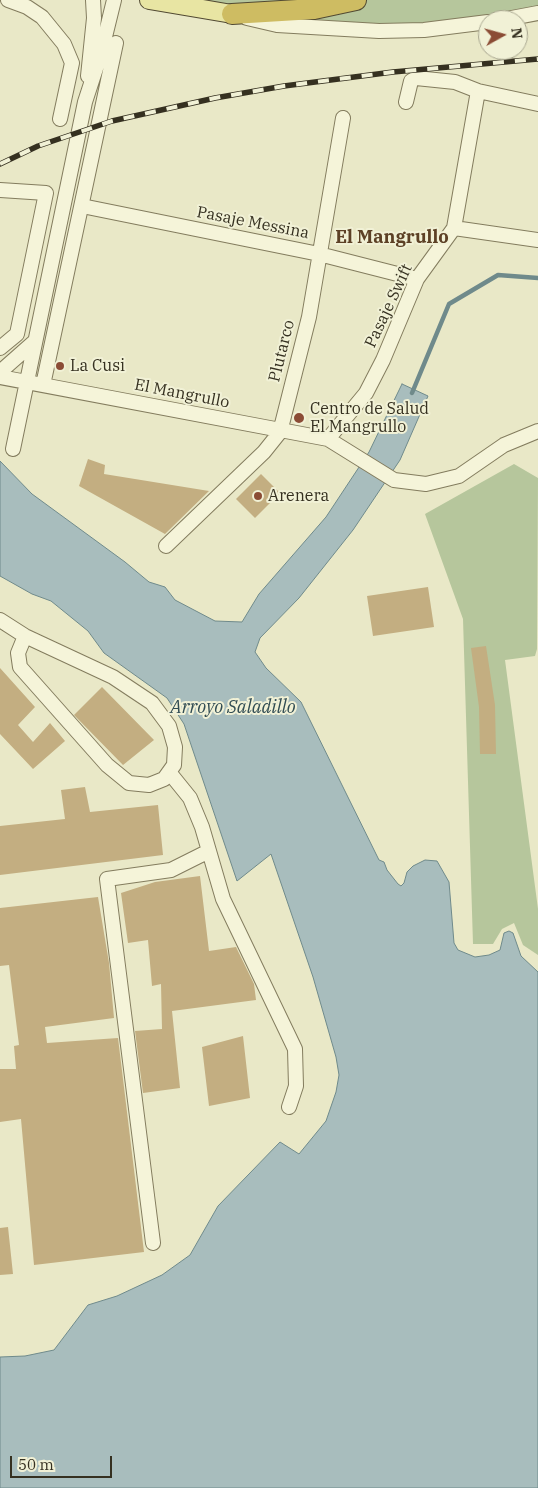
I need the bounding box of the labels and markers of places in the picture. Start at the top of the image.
place label: La Cusi [70,356,125,376]
marker: La Cusi [54,360,66,372]
place label: Centro de Salud El Mangrullo [310,399,429,437]
marker: Centro de Salud El Mangrullo [292,411,306,425]
place label: Arenera [268,486,329,506]
marker: Arenera [252,490,264,502]

